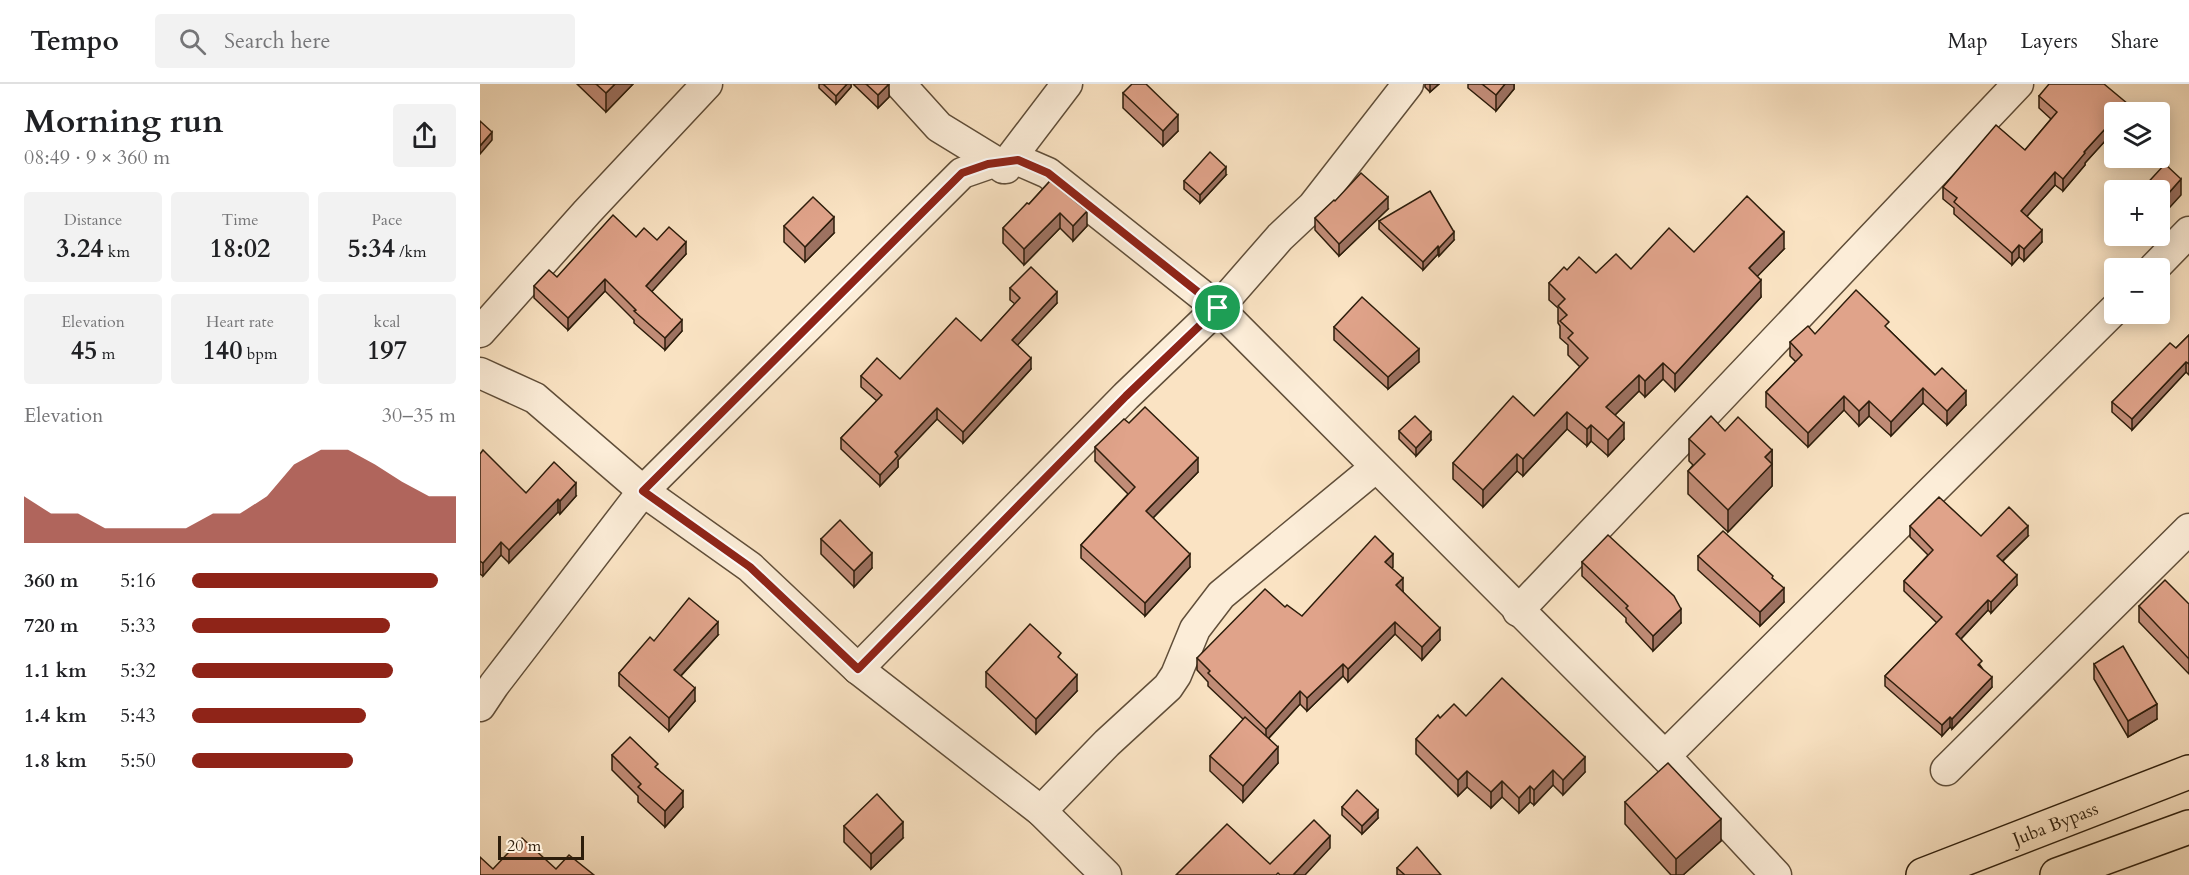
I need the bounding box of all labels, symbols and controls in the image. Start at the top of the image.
search box [155,14,575,68]
text: Tempo [30,22,119,60]
icon: search [176,25,209,58]
text: Search here [224,26,331,56]
text: Map [1948,27,1988,56]
text: Layers [2021,27,2078,56]
text: Share [2111,27,2159,56]
text: Morning run [24,99,224,144]
map controls [2104,102,2170,324]
button: layers [2104,102,2170,168]
button: share [393,104,456,167]
text: 08:49 · 9 × 360 m [24,144,170,171]
button: + [2104,180,2170,246]
text: Distance [64,209,122,231]
text: Time [221,209,259,231]
text: Pace [372,209,402,231]
text: 3.24 [56,231,104,266]
text: 18:02 [210,231,270,266]
text: 5:34 [347,231,395,266]
text: km [104,241,130,263]
text: /km [395,241,427,263]
button: − [2104,258,2170,324]
pin [1192,282,1243,333]
icon: arrive [1201,291,1234,324]
text: Elevation [61,311,125,333]
text: Heart rate [206,311,274,333]
text: kcal [374,311,400,333]
text: 45 [71,333,97,368]
text: 140 [203,333,243,368]
text: 197 [367,333,407,368]
text: m [97,343,115,365]
text: bpm [243,343,277,365]
text: Elevation [24,402,103,429]
text: 30–35 m [382,402,456,429]
text: 360 m [24,567,79,594]
text: 5:16 [120,567,156,594]
text: 720 m [24,612,79,639]
text: 5:33 [120,612,156,639]
text: 1.1 km [24,657,87,684]
text: 5:32 [120,657,156,684]
text: 1.4 km [24,702,87,729]
text: 5:43 [120,702,156,729]
text: 1.8 km [24,747,87,774]
text: 5:50 [120,747,156,774]
street label: Juba Bypass [2006,796,2102,853]
scale bar [498,833,584,860]
text: 20 m [507,835,541,857]

